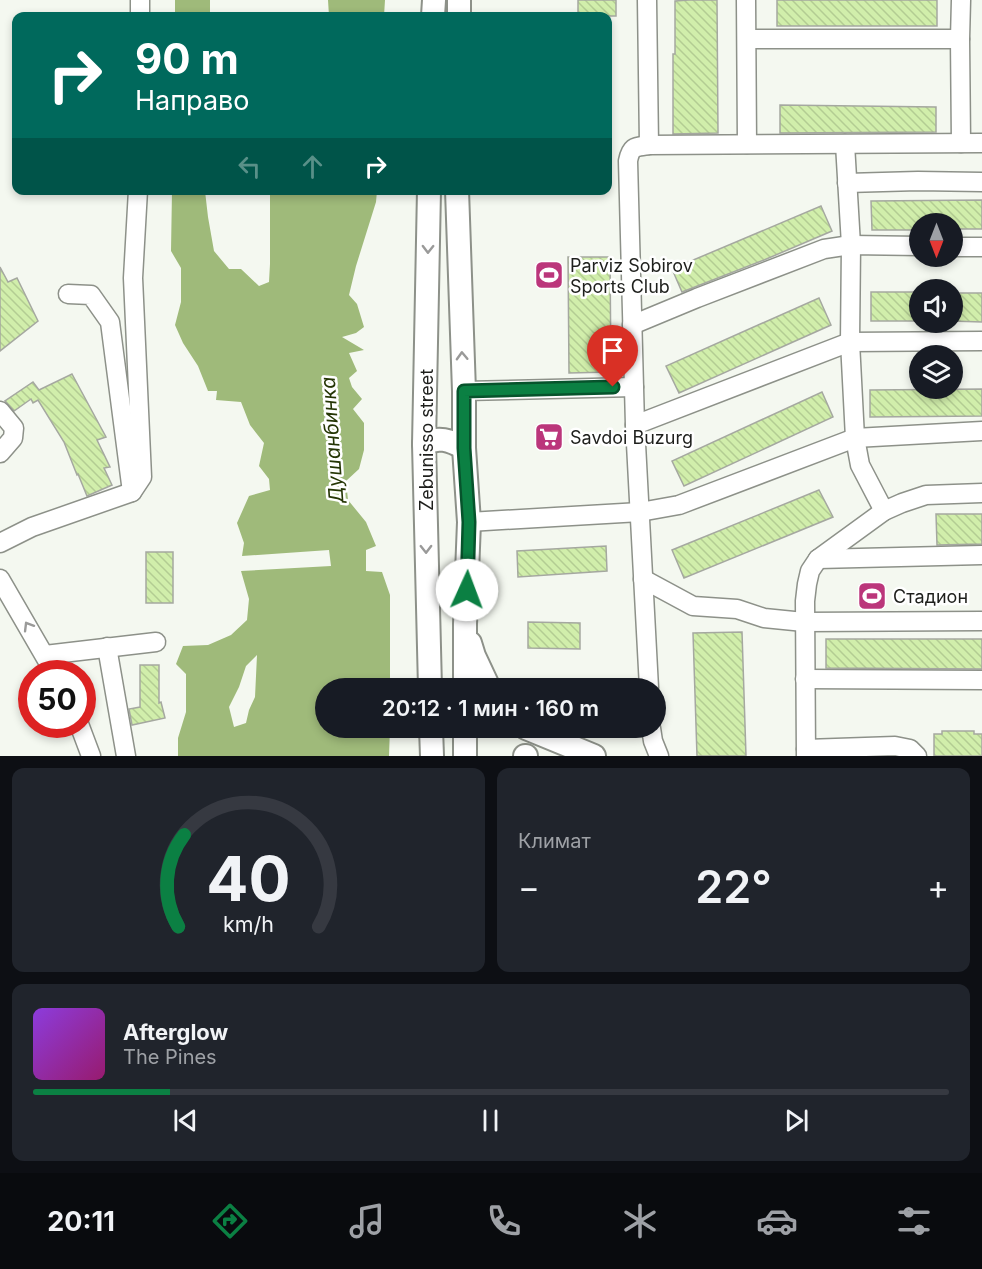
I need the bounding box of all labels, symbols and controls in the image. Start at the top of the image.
text: 90 m [135,33,239,84]
icon: right [36,36,114,114]
text: Направо [135,84,250,117]
icon: left [233,150,266,183]
icon: ahead [296,150,329,183]
icon: right [359,150,392,183]
north arrow [909,213,963,267]
map controls [909,213,963,399]
one-way arrow [422,244,434,253]
place label: Parviz Sobirov Sports Club [570,255,693,297]
sports icon: Parviz Sobirov Sports Club [533,259,565,291]
button: sound [909,279,963,333]
pin [587,325,638,387]
icon: arrive [596,334,629,367]
button: layers [909,345,963,399]
one-way arrow [456,351,469,360]
street label: Zebunisso street [416,369,437,511]
water label: Душанбинка [316,376,348,505]
supermarket icon: Savdoi Buzurg [533,421,565,453]
place label: Savdoi Buzurg [570,427,693,448]
one-way arrow [420,544,433,553]
position arrow [435,558,499,622]
sports icon: Стадион [856,580,888,612]
place label: Стадион [893,586,968,607]
one-way arrow [24,622,35,632]
speed limit sign: 50 [18,660,96,738]
text: 20:12 · 1 мин · 160 m [382,695,599,721]
text: Климат [518,829,591,853]
text: 40 [206,841,291,916]
text: 22° [695,859,772,914]
text: − [518,867,540,907]
text: + [927,867,949,907]
text: km/h [223,911,274,937]
text: Afterglow [123,1019,228,1045]
text: The Pines [123,1045,217,1069]
icon: previous [169,1104,202,1137]
icon: pause [474,1104,507,1137]
icon: next [780,1104,813,1137]
icon: directions [209,1200,251,1242]
icon: music [346,1200,388,1242]
icon: phone [483,1200,525,1242]
icon: climate [619,1200,661,1242]
icon: car [756,1200,798,1242]
icon: filters [893,1200,935,1242]
text: 20:11 [47,1205,115,1238]

